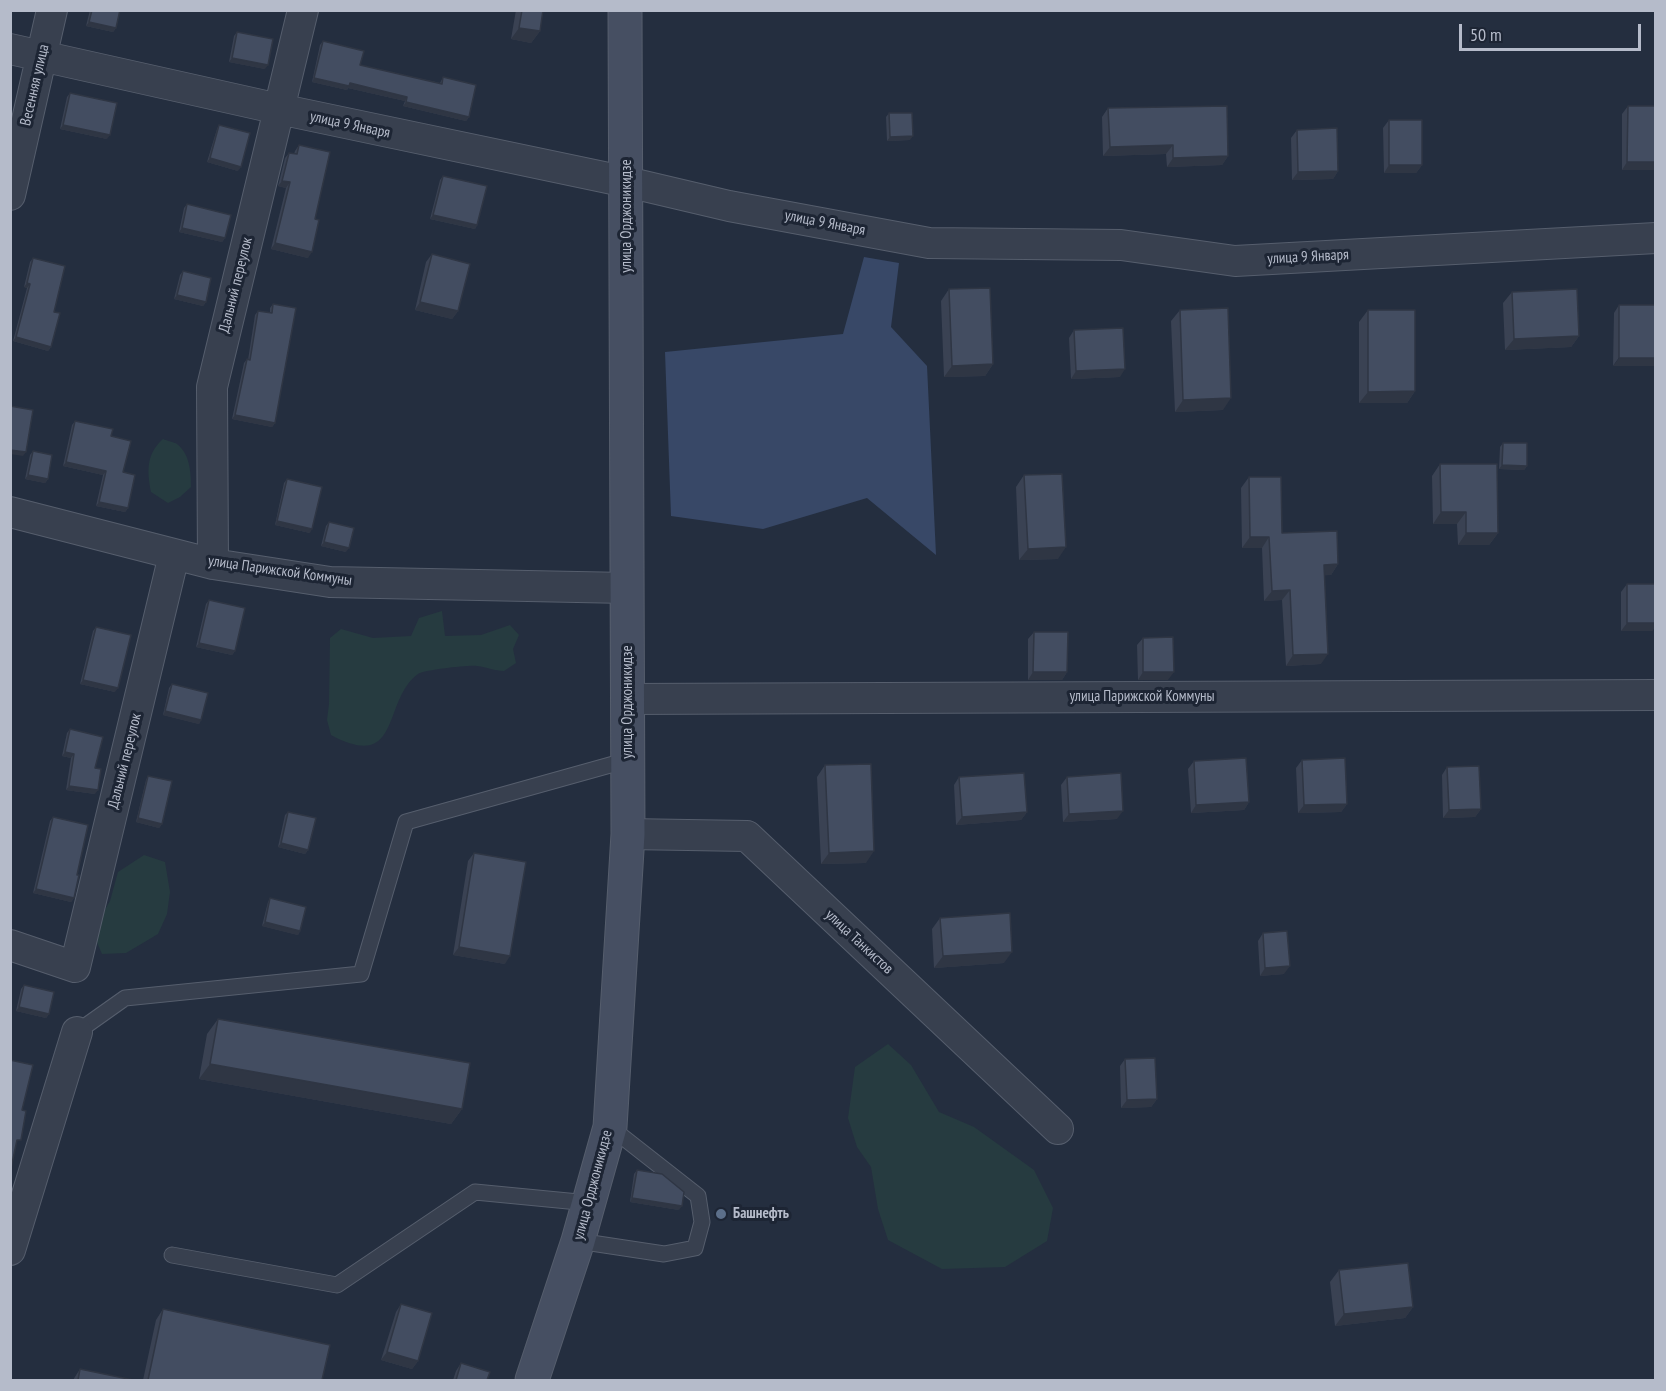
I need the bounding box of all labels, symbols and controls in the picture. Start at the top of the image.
scale bar [1462,12,1644,50]
text: 50 m [1470,23,1502,46]
street label: Весенняя улица [17,43,53,127]
street label: улица 9 Января [308,108,392,142]
street label: улица Орджоникидзе [618,159,636,273]
street label: улица 9 Января [783,206,867,240]
street label: Дальний переулок [215,235,257,335]
street label: улица 9 Января [1267,246,1349,268]
street label: улица Парижской Коммуны [207,552,353,590]
street label: улица Орджоникидзе [619,645,637,759]
street label: улица Парижской Коммуны [1069,688,1215,706]
street label: Дальний переулок [104,711,146,811]
street label: улица Танкистов [821,906,897,978]
street label: улица Орджоникидзе [570,1128,616,1242]
place label: Башнефть [733,1205,789,1223]
marker: Башнефть [714,1207,728,1221]

